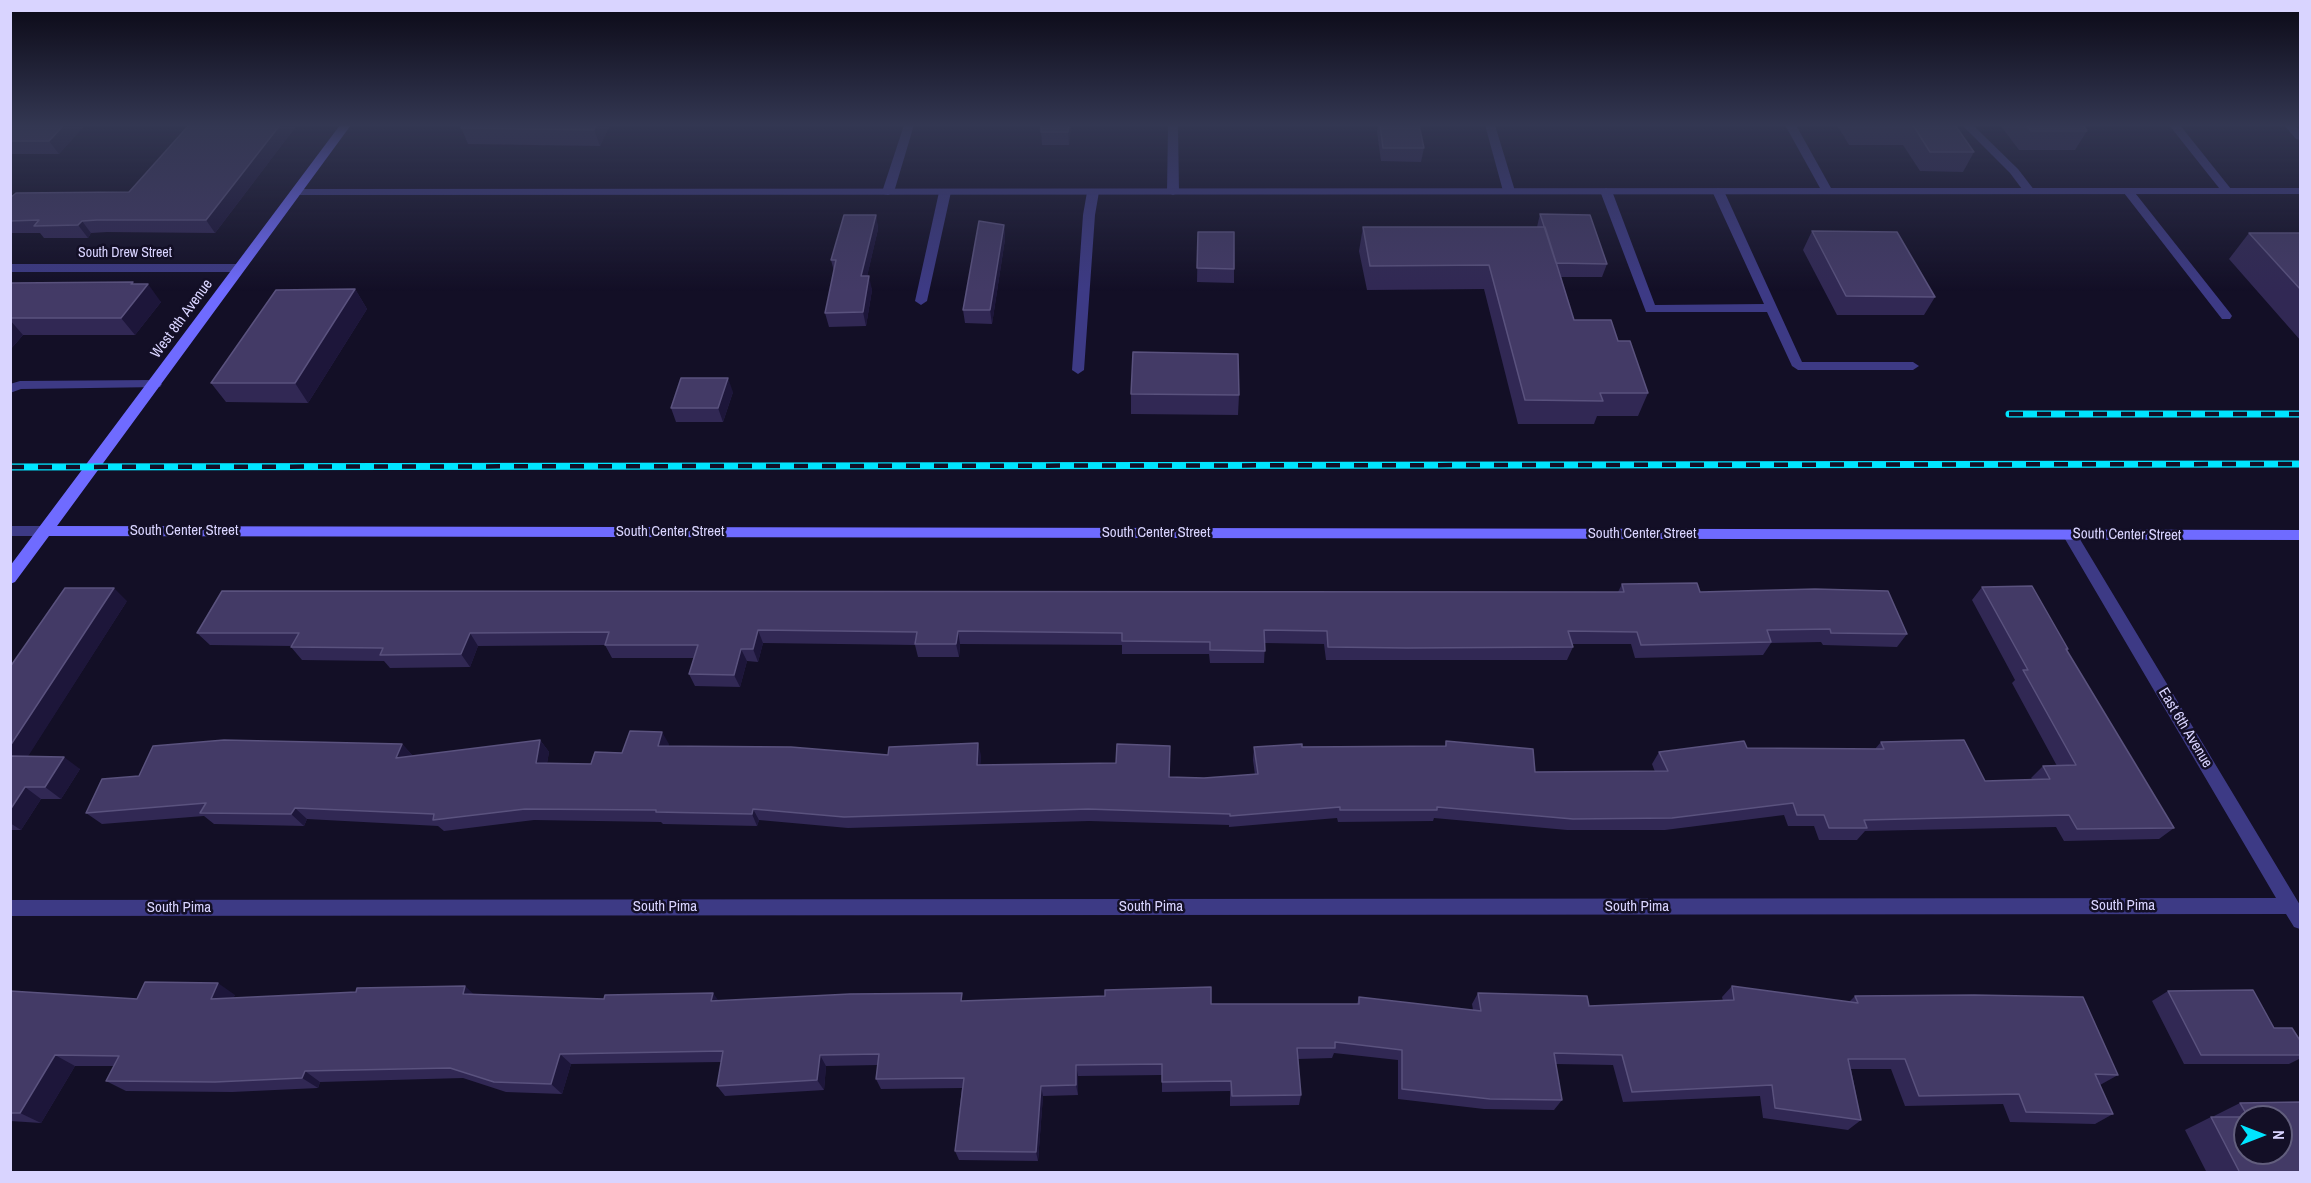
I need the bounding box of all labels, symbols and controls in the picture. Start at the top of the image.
street label: South Drew Street [78,245,172,261]
street label: West 8th Avenue [147,276,217,362]
street label: South Center Street [130,522,238,540]
street label: South Center Street [616,523,724,541]
street label: South Center Street [1102,524,1210,542]
street label: South Center Street [1588,525,1696,543]
street label: South Center Street [2072,525,2182,545]
street label: East 6th Avenue [2154,685,2216,771]
street label: South Pima [2091,897,2155,915]
street label: South Pima [633,898,697,916]
street label: South Pima [1119,898,1183,916]
street label: South Pima [1605,898,1669,916]
street label: South Pima [147,899,211,917]
north arrow [2233,1105,2293,1165]
text: N [2268,1130,2290,1140]

